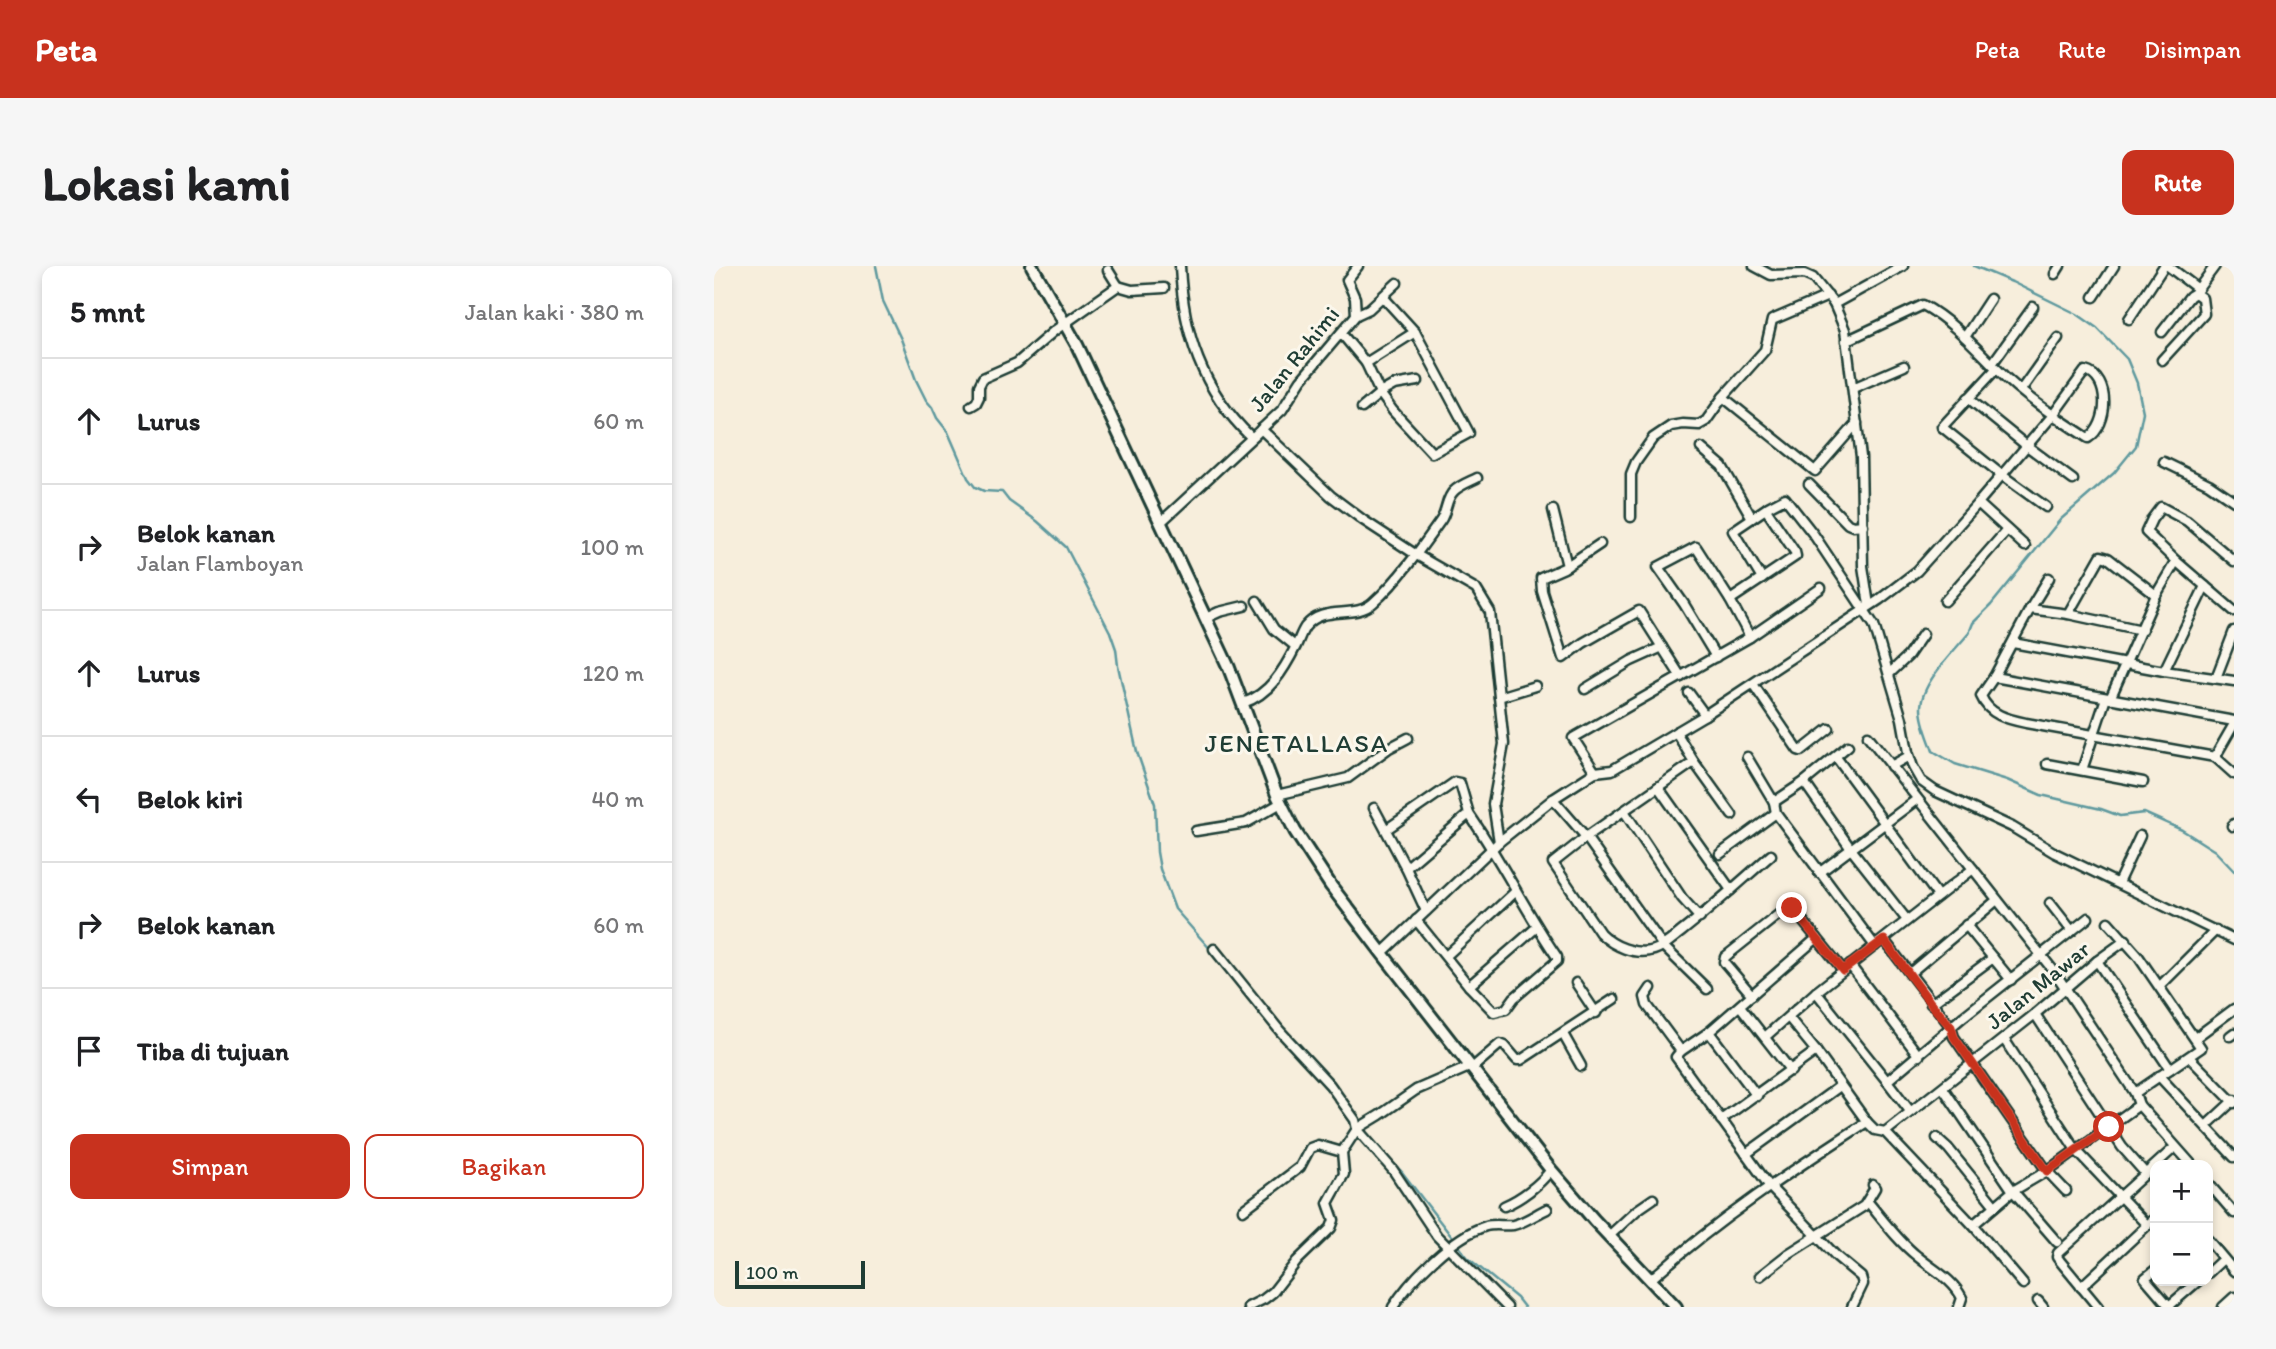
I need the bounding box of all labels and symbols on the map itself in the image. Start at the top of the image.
street label: Jalan Rahimi [1243,301,1345,417]
district label: JENETALLASA [1205,727,1389,759]
route end [1776,892,1807,923]
street label: Jalan Mawar [1981,935,2095,1035]
route start [2093,1111,2124,1142]
scale bar [735,1258,864,1290]

